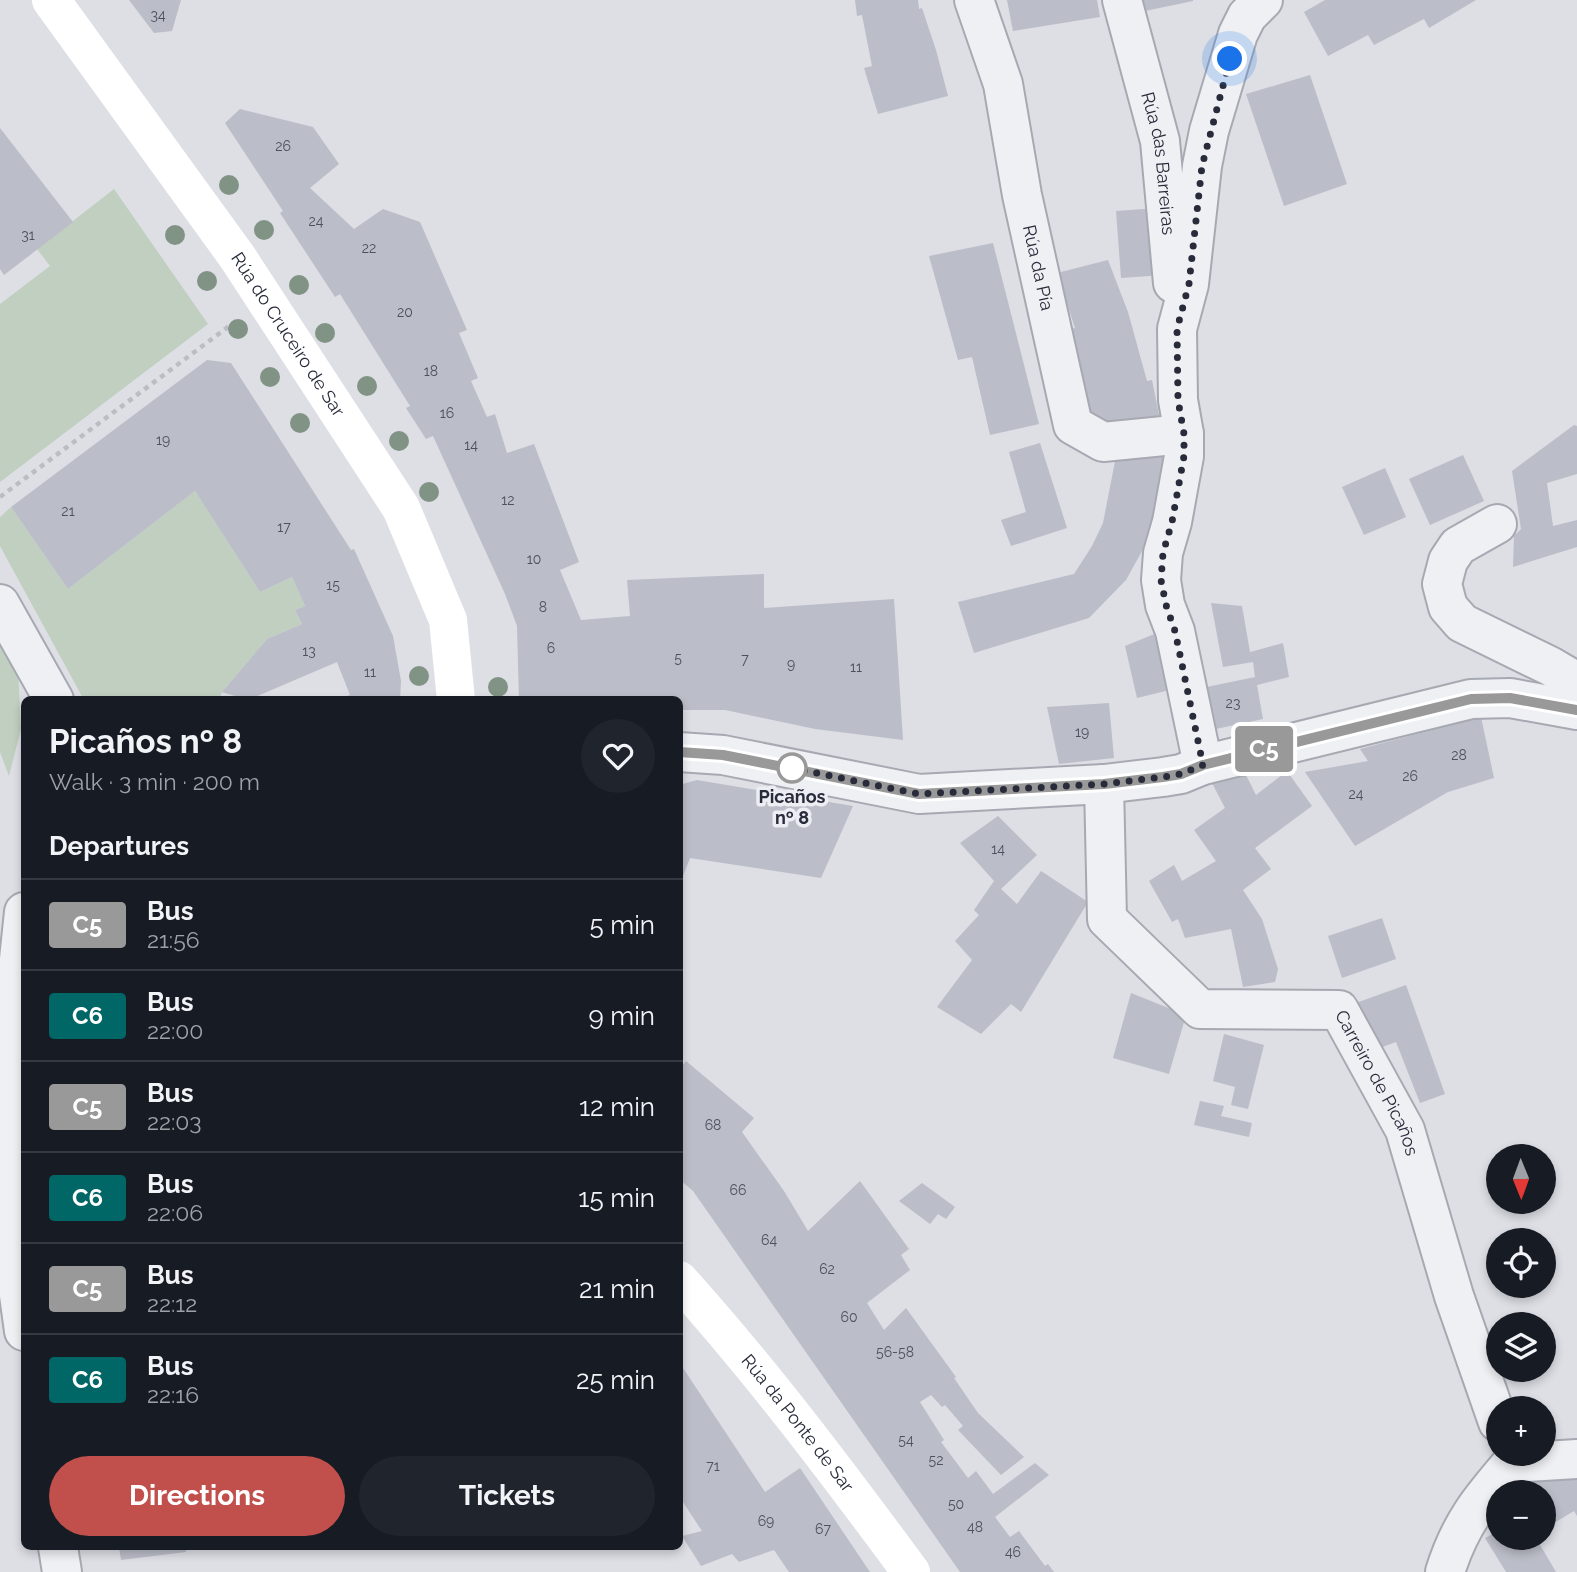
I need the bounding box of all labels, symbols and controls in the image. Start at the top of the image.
house number: 34 [150,7,166,23]
your location [1212,41,1247,76]
street label: Rúa das Barreiras [1137,90,1180,236]
house number: 26 [275,138,291,154]
house number: 24 [309,213,324,229]
street label: Rúa da Pía [1019,223,1058,313]
house number: 31 [21,227,35,243]
house number: 22 [362,240,376,256]
street label: Rúa do Cruceiro de Sar [227,248,350,421]
house number: 20 [397,304,413,320]
house number: 18 [424,363,438,379]
house number: 16 [440,405,454,421]
house number: 19 [156,432,170,448]
house number: 14 [464,437,478,453]
house number: 12 [501,492,515,508]
house number: 21 [61,503,75,519]
house number: 17 [277,519,291,535]
house number: 10 [527,551,541,567]
house number: 15 [326,577,340,593]
house number: 8 [539,599,547,615]
house number: 6 [547,640,555,656]
house number: 13 [302,643,316,659]
house number: 5 [674,650,682,666]
house number: 7 [741,651,749,667]
house number: 9 [787,656,795,672]
house number: 11 [850,659,862,675]
house number: 11 [364,664,376,680]
house number: 23 [1226,695,1240,711]
button: heart [581,719,655,793]
text: Picaños nº 8 [49,722,242,761]
house number: 19 [1075,724,1089,740]
line badge: C5 [1232,726,1296,772]
text: C5 [1249,734,1279,763]
house number: 28 [1451,747,1467,763]
marker: Picaños nº 8 [777,753,807,783]
text: Walk · 3 min · 200 m [49,768,260,795]
house number: 26 [1402,768,1418,784]
place label: Picaños nº 8 [759,786,826,828]
house number: 24 [1349,786,1364,802]
text: Departures [49,831,189,861]
house number: 14 [991,841,1005,857]
text: Bus [147,896,194,926]
text: C5 [73,910,102,939]
text: 5 min [589,910,655,940]
text: 21:56 [147,926,200,953]
text: Bus [147,987,194,1017]
text: C6 [72,1001,103,1030]
text: 9 min [588,1001,655,1031]
street label: Carreiro de Picaños [1331,1006,1423,1158]
text: 22:00 [147,1017,203,1044]
text: Bus [147,1078,194,1108]
text: C5 [73,1092,102,1121]
text: 12 min [579,1092,655,1122]
text: 22:03 [147,1108,202,1135]
house number: 68 [705,1117,721,1133]
north arrow [1486,1144,1556,1214]
map controls [1486,1144,1556,1550]
text: Bus [147,1169,194,1199]
house number: 66 [730,1182,746,1198]
text: C6 [72,1183,103,1212]
text: 15 min [578,1183,655,1213]
text: 22:06 [147,1199,203,1226]
button: locate [1486,1228,1556,1298]
house number: 64 [761,1232,777,1248]
text: Bus [147,1260,194,1290]
house number: 62 [819,1261,835,1277]
text: C5 [73,1274,102,1303]
text: 21 min [579,1274,655,1304]
text: 22:12 [147,1290,197,1317]
house number: 60 [840,1309,858,1325]
button: layers [1486,1312,1556,1382]
house number: 56-58 [876,1344,914,1360]
street label: Rúa da Ponte de Sar [738,1350,859,1496]
text: Bus [147,1351,194,1381]
text: C6 [72,1365,103,1394]
text: 25 min [576,1365,655,1395]
text: 22:16 [147,1381,199,1408]
button: + [1486,1396,1556,1466]
house number: 54 [898,1432,914,1448]
house number: 52 [929,1452,943,1468]
button: Directions [49,1456,345,1536]
button: Tickets [359,1456,655,1536]
house number: 71 [706,1458,720,1474]
button: − [1486,1480,1556,1550]
house number: 50 [948,1496,964,1512]
house number: 69 [758,1513,774,1529]
house number: 48 [967,1519,983,1535]
house number: 67 [815,1521,831,1537]
house number: 46 [1005,1544,1021,1560]

